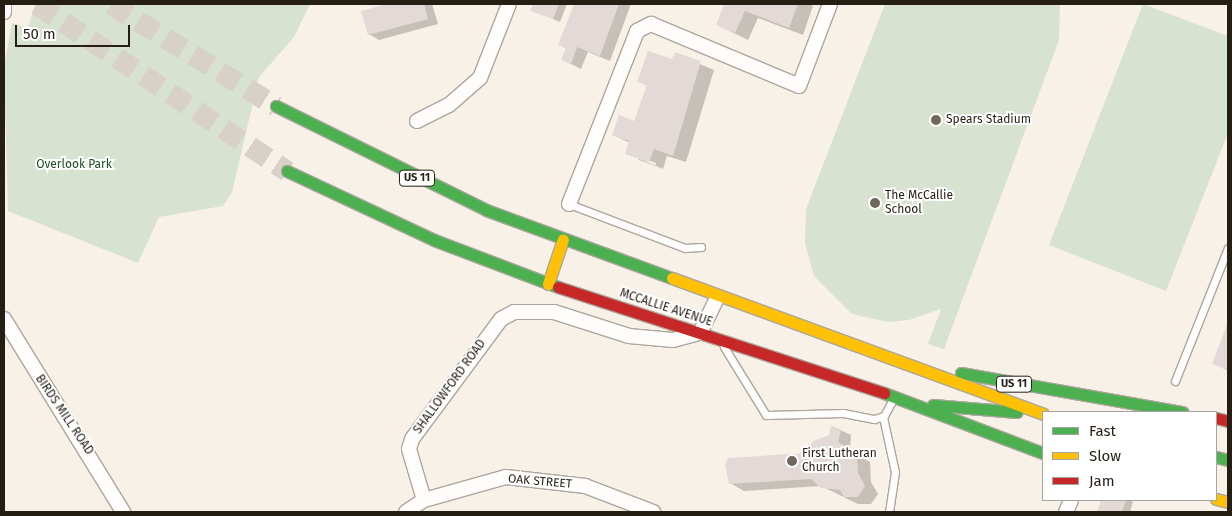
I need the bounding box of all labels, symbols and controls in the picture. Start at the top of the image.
scale bar [18,15,132,47]
text: 50 m [23,25,56,43]
place label: Spears Stadium [946,113,1031,127]
marker: Spears Stadium [930,114,942,126]
park label: Overlook Park [36,158,112,172]
road number: US 11 [398,170,436,187]
place label: The McCallie School [885,189,953,217]
marker: The McCallie School [869,197,881,209]
street label: MCCALLIE AVENUE [618,286,714,330]
street label: SHALLOWFORD ROAD [411,337,489,437]
street label: BIRDS MILL ROAD [32,372,96,458]
road number: US 11 [995,376,1033,392]
legend [1042,411,1217,501]
text: Fast [1089,422,1116,440]
place label: First Lutheran Church [802,447,877,475]
text: Slow [1089,447,1121,465]
marker: First Lutheran Church [786,455,798,467]
street label: OAK STREET [507,472,573,492]
text: Jam [1089,472,1115,490]

